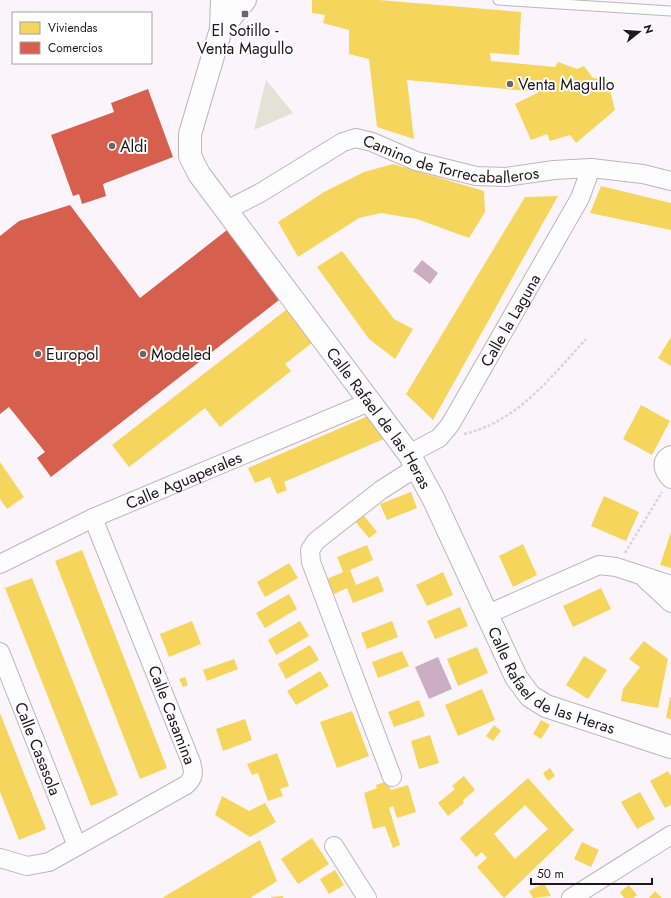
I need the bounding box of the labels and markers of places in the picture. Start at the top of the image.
marker: El Sotillo - Venta Magullo [240,9,250,19]
place label: El Sotillo - Venta Magullo [197,19,294,60]
place label: Venta Magullo [518,73,615,96]
marker: Venta Magullo [505,79,515,89]
place label: Aldi [120,135,148,158]
marker: Aldi [107,141,117,151]
place label: Europol [46,343,99,366]
place label: Modeled [151,343,211,366]
marker: Europol [33,349,43,359]
marker: Modeled [138,349,148,359]

